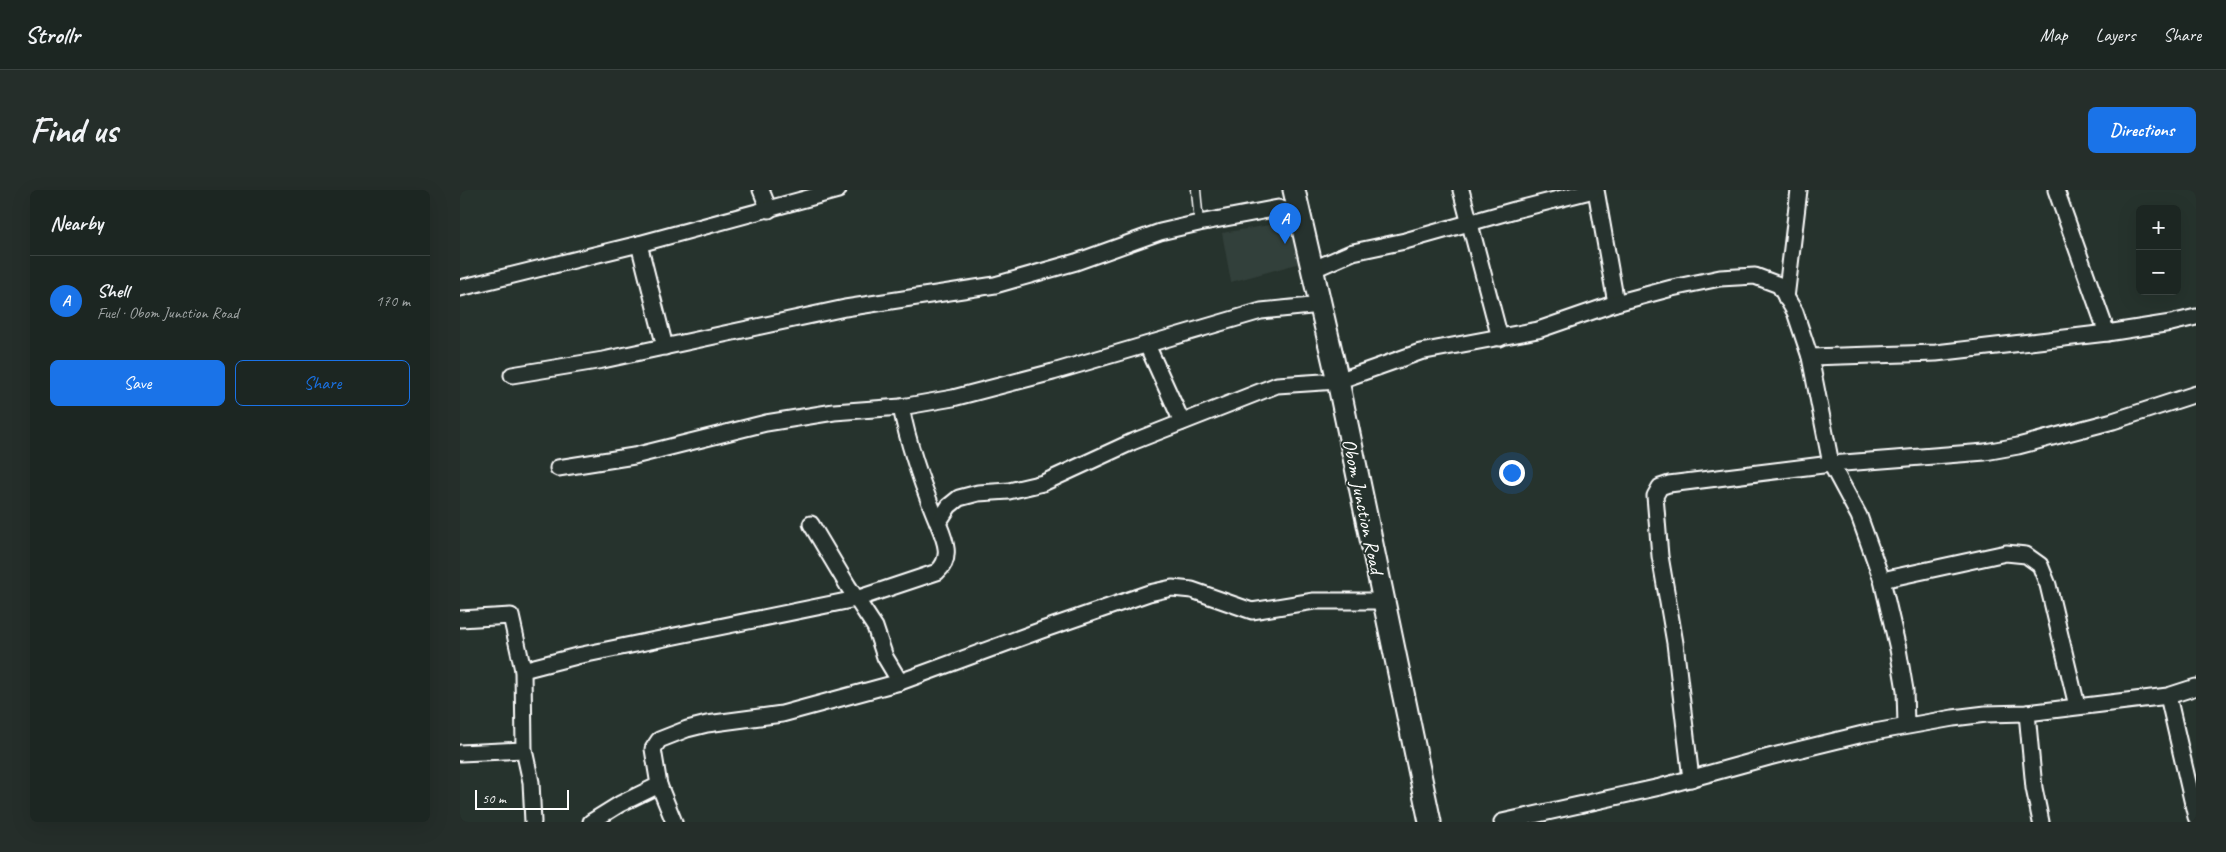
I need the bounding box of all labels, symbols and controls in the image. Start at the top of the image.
text: Strollr [25,20,80,50]
text: Map [2040,24,2068,46]
text: Layers [2096,24,2135,46]
text: Share [2163,24,2201,46]
button: Directions [2088,107,2196,153]
text: Find us [30,108,117,153]
pin: A [1269,203,1301,244]
map controls [2136,205,2181,295]
button: + [2136,205,2181,250]
text: Nearby [50,210,103,236]
button: − [2136,250,2181,295]
text: Shell [97,279,129,303]
text: A [62,291,70,311]
text: 170 m [376,291,410,311]
text: Fuel · Obom Junction Road [97,303,239,323]
button: Save [50,360,225,406]
button: Share [235,360,410,406]
street label: Obom Junction Road [1336,436,1390,579]
your location [1499,460,1525,486]
scale bar [475,787,569,810]
text: 50 m [482,790,506,807]

